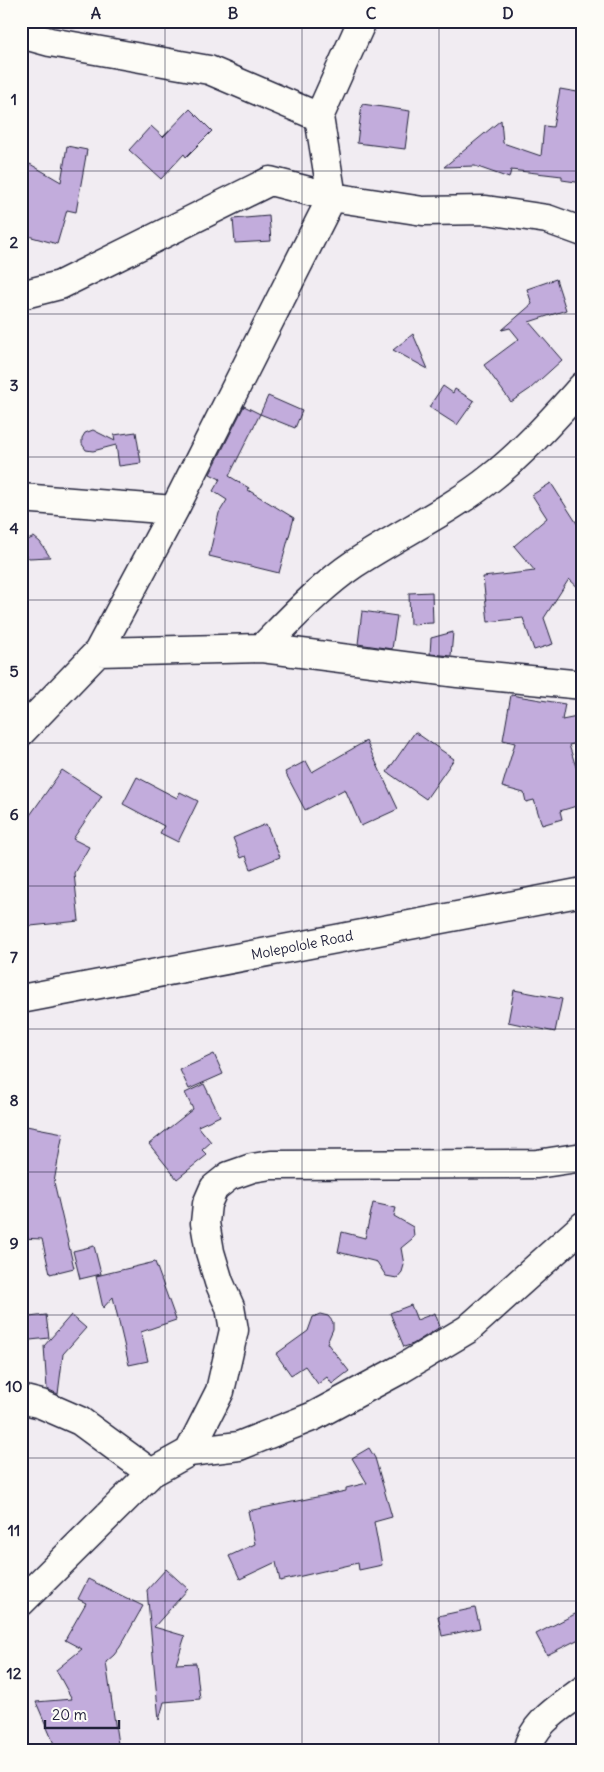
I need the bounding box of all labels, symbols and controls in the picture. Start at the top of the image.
text: A [91,3,101,23]
text: B [228,3,239,23]
text: C [366,3,377,23]
text: D [502,3,514,23]
text: 1 [11,89,17,109]
text: 2 [10,232,19,252]
text: 3 [9,375,19,395]
text: 4 [9,518,19,538]
text: 5 [9,661,19,681]
text: 6 [9,804,19,824]
street label: Molepolole Road [249,926,355,964]
text: 7 [10,947,18,967]
text: 8 [9,1090,19,1110]
text: 9 [9,1233,19,1253]
text: 10 [6,1376,22,1396]
text: 11 [8,1520,20,1540]
text: 12 [6,1663,22,1683]
scale bar [45,1697,119,1729]
text: 20 m [52,1705,87,1724]

